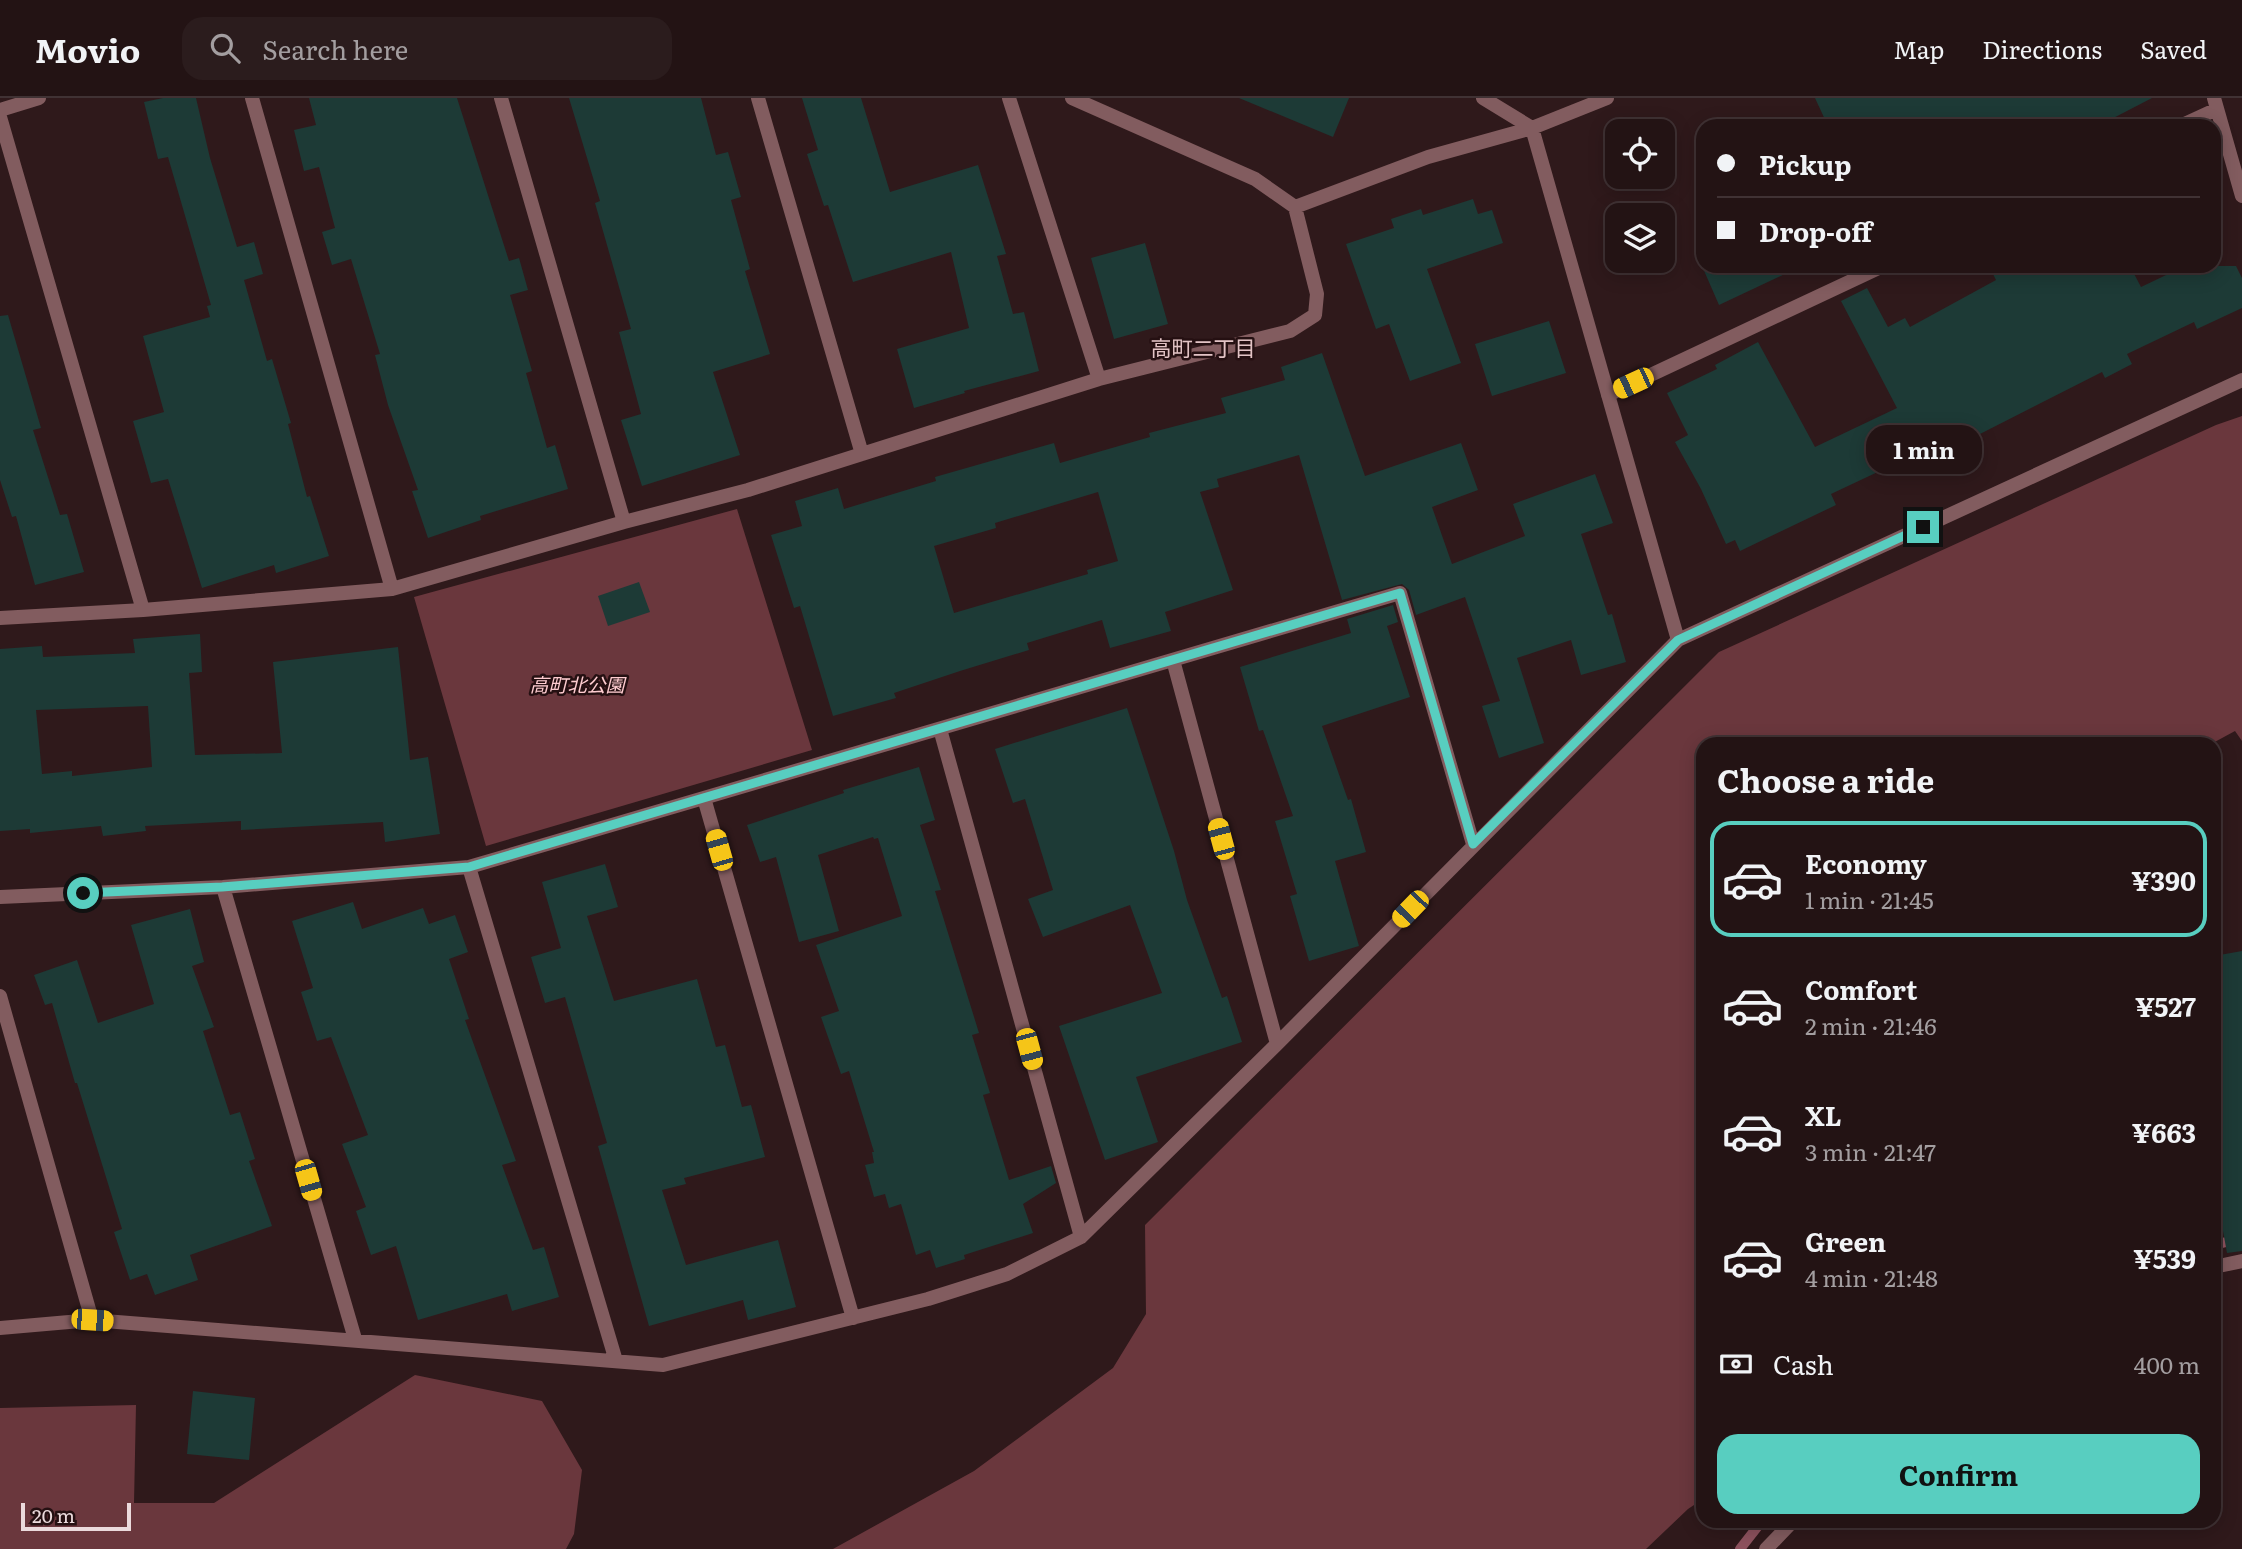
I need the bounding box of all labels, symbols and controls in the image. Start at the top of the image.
search box [182,17,672,80]
text: Movio [35,24,140,73]
icon: search [206,29,244,67]
text: Search here [262,29,408,68]
text: Map [1893,31,1944,66]
text: Directions [1982,31,2102,66]
text: Saved [2140,31,2207,66]
map controls [1605,119,1675,273]
button: locate [1605,119,1675,189]
text: Pickup [1759,144,1851,183]
button: layers [1605,203,1675,273]
text: Drop-off [1759,211,1872,250]
district label: 高町二丁目 [1151,331,1256,362]
car [1610,365,1657,401]
callout: 1 min [1865,426,1981,474]
text: 1 min [1893,432,1955,466]
route end [1907,511,1939,543]
park label: 高町北公園 [529,670,627,698]
text: Choose a ride [1717,755,1934,803]
car [1206,816,1237,862]
car [704,827,735,873]
text: Economy [1805,843,1927,882]
icon: car [1721,848,1784,911]
text: ¥390 [2131,860,2196,899]
route start [67,877,99,909]
text: 1 min · 21:45 [1805,882,1934,916]
car [1388,887,1433,931]
text: Comfort [1805,969,1917,1008]
icon: car [1721,974,1784,1037]
text: ¥527 [2135,986,2196,1025]
text: 2 min · 21:46 [1805,1008,1937,1042]
car [1014,1026,1045,1072]
text: XL [1805,1095,1842,1134]
icon: car [1721,1100,1784,1163]
text: ¥663 [2132,1112,2196,1151]
text: 3 min · 21:47 [1805,1134,1936,1168]
car [293,1157,324,1203]
text: Green [1805,1221,1886,1260]
icon: car [1721,1226,1784,1289]
text: ¥539 [2133,1238,2196,1277]
text: 4 min · 21:48 [1805,1260,1938,1294]
car [71,1308,114,1332]
text: Cash [1773,1344,1834,1383]
icon: cash [1717,1345,1755,1383]
text: 400 m [2134,1347,2200,1381]
button: Confirm [1717,1434,2200,1514]
scale bar [21,1500,131,1532]
text: 20 m [32,1501,75,1529]

